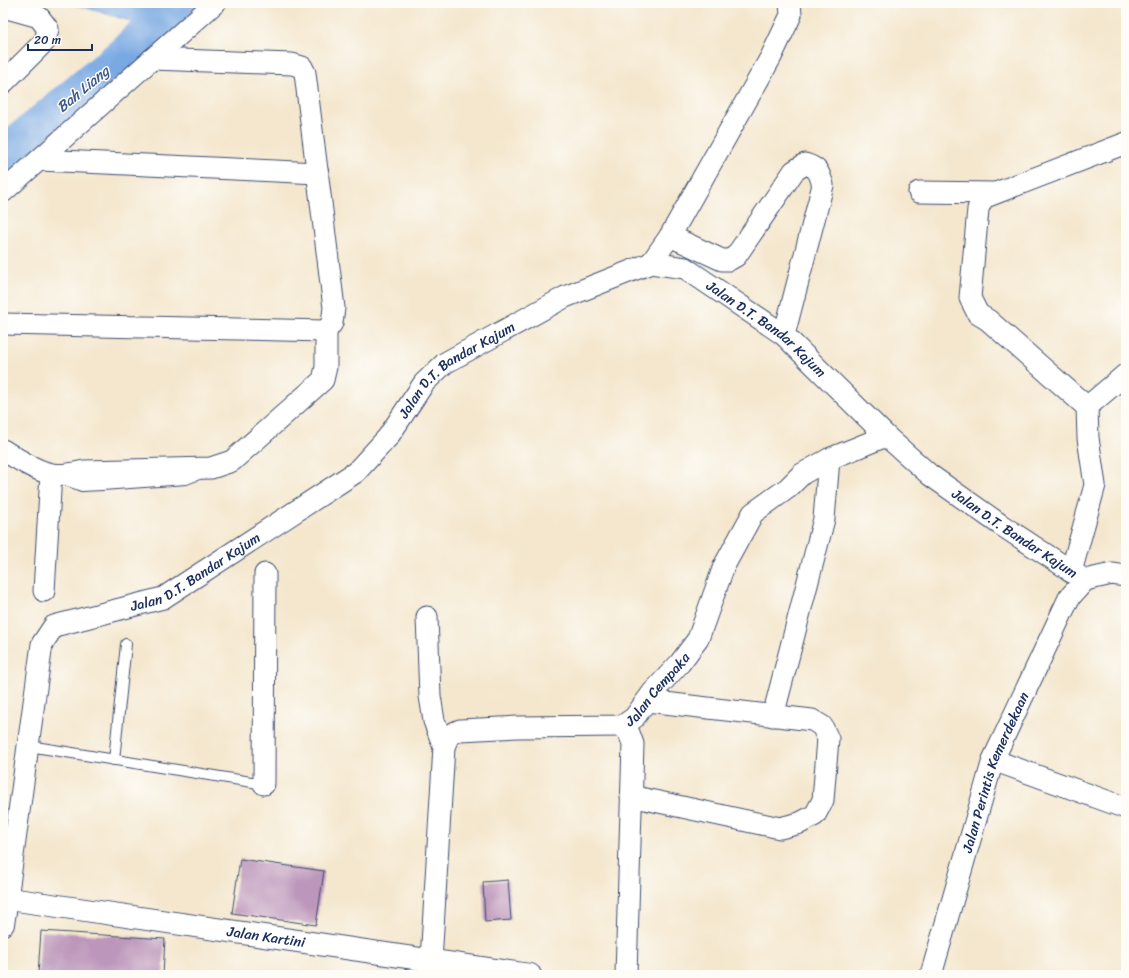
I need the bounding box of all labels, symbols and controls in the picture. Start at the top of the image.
scale bar [28,26,92,52]
text: 20 m [34,29,61,51]
water label: Bah Liang [51,58,117,119]
street label: Jalan D.T. Bandar Kajum [700,273,833,383]
street label: Jalan D.T. Bandar Kajum [391,314,520,424]
street label: Jalan D.T. Bandar Kajum [946,481,1083,585]
street label: Jalan D.T. Bandar Kajum [127,525,266,619]
street label: Jalan Cempaka [619,646,697,734]
street label: Jalan Perintis Kemerdekaan [954,687,1036,856]
street label: Jalan Kartini [225,918,308,955]

